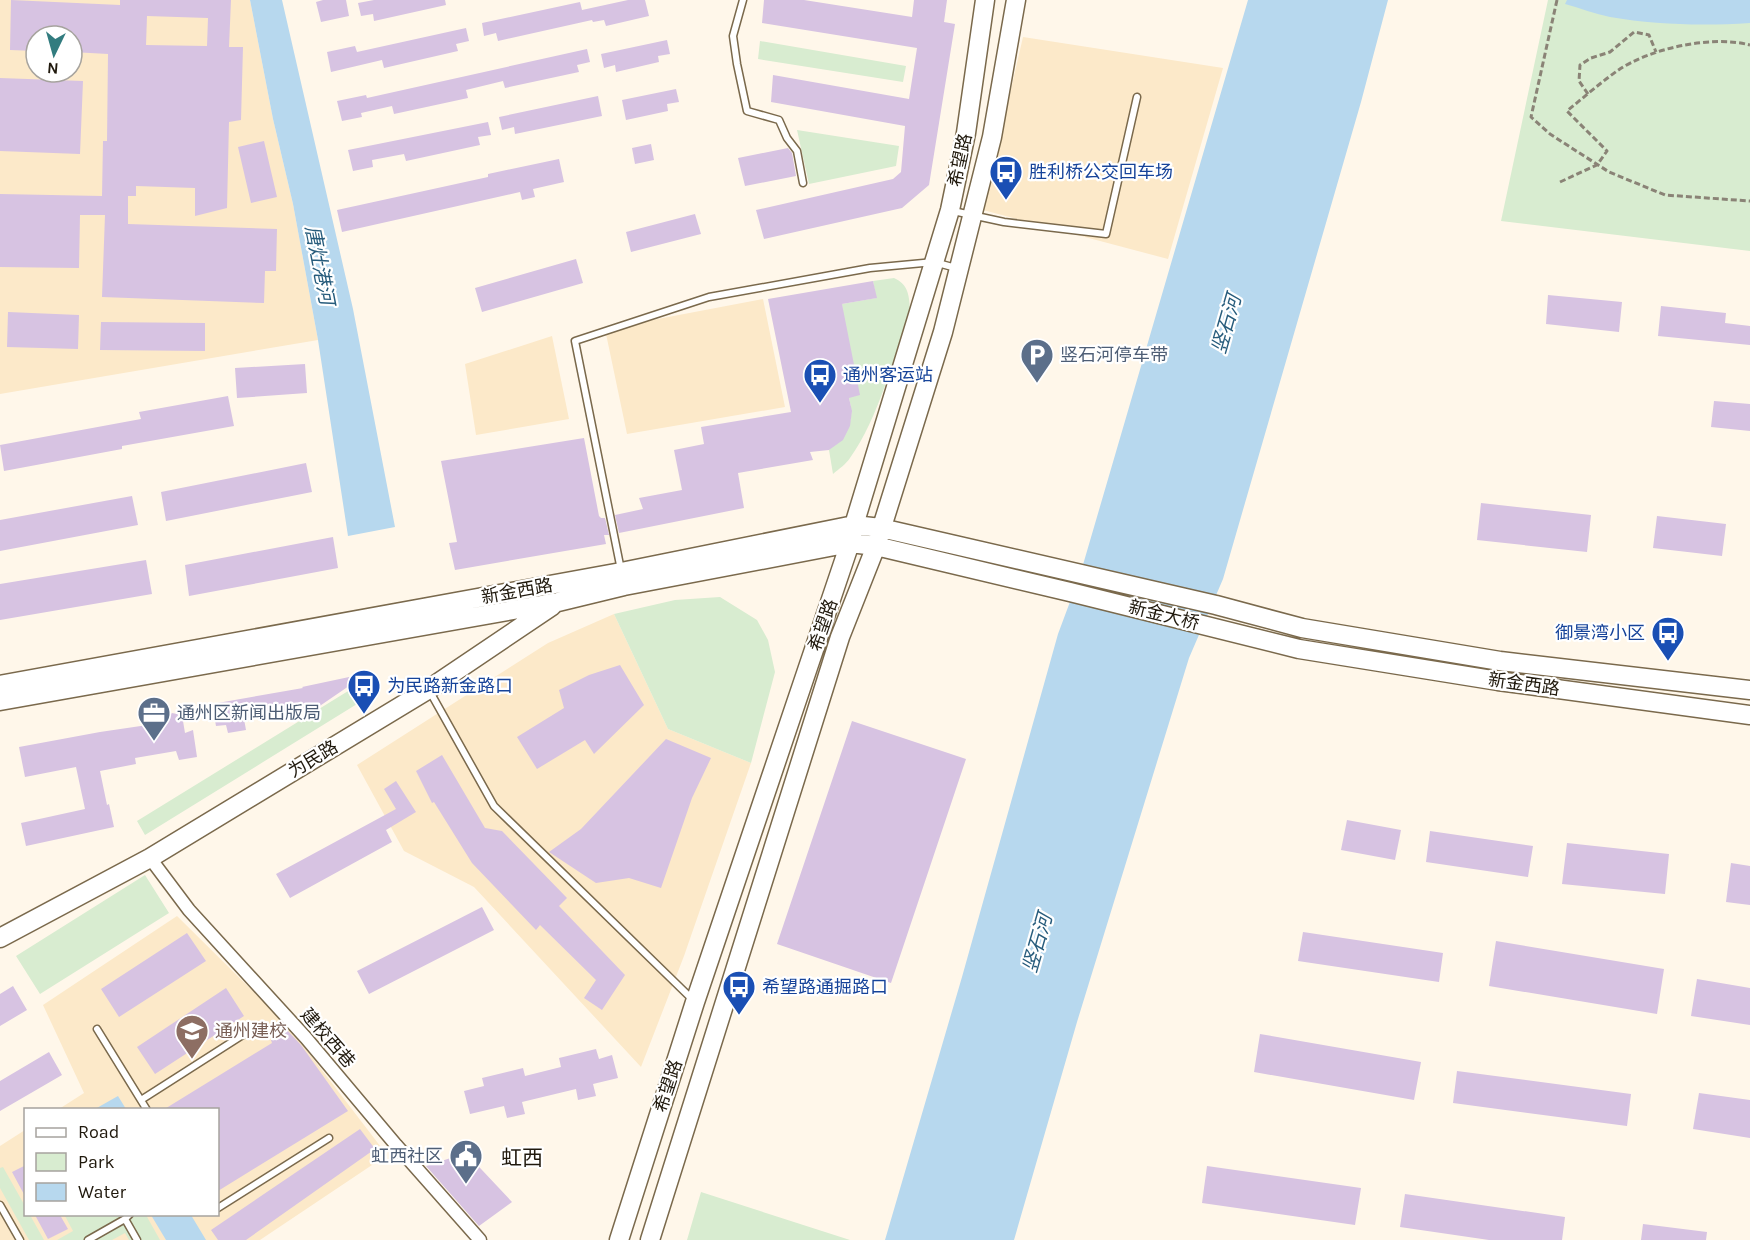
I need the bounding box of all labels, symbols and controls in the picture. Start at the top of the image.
north arrow [24,24,84,84]
text: N [46,58,59,78]
street label: 希望路 [944,131,976,189]
bus stop icon: 胜利桥公交回车场 [988,154,1024,201]
place label: 胜利桥公交回车场 [1029,161,1173,183]
water label: 唐灶港河 [301,224,339,310]
water label: 竖石河 [1207,288,1247,356]
parking icon: 竖石河停车带 [1019,337,1055,384]
place label: 竖石河停车带 [1060,344,1168,366]
bus stop icon: 通州客运站 [802,357,838,404]
place label: 通州客运站 [843,364,933,386]
street label: 新金西路 [480,574,554,608]
street label: 希望路 [804,596,842,654]
street label: 新金大桥 [1126,596,1202,634]
bus stop icon: 御景湾小区 [1650,615,1686,662]
place label: 御景湾小区 [1555,622,1645,644]
bus stop icon: 为民路新金路口 [346,668,382,715]
street label: 新金西路 [1487,668,1561,700]
place label: 为民路新金路口 [387,675,513,697]
office icon: 通州区新闻出版局 [136,695,172,742]
place label: 通州区新闻出版局 [177,702,321,724]
street label: 为民路 [284,736,342,782]
water label: 竖石河 [1018,907,1058,975]
bus stop icon: 希望路通掘路口 [721,969,757,1016]
place label: 希望路通掘路口 [762,976,888,998]
street label: 建校西巷 [296,1004,360,1072]
school or university icon: 通州建校 [174,1013,210,1060]
place label: 通州建校 [215,1020,287,1042]
street label: 希望路 [649,1057,687,1115]
legend [24,1108,219,1216]
text: Road [78,1121,119,1143]
public building icon: 虹西社区 [448,1138,484,1185]
place label: 虹西社区 [371,1145,443,1167]
district label: 虹西 [501,1146,543,1170]
text: Park [78,1151,115,1173]
text: Water [78,1181,126,1203]

